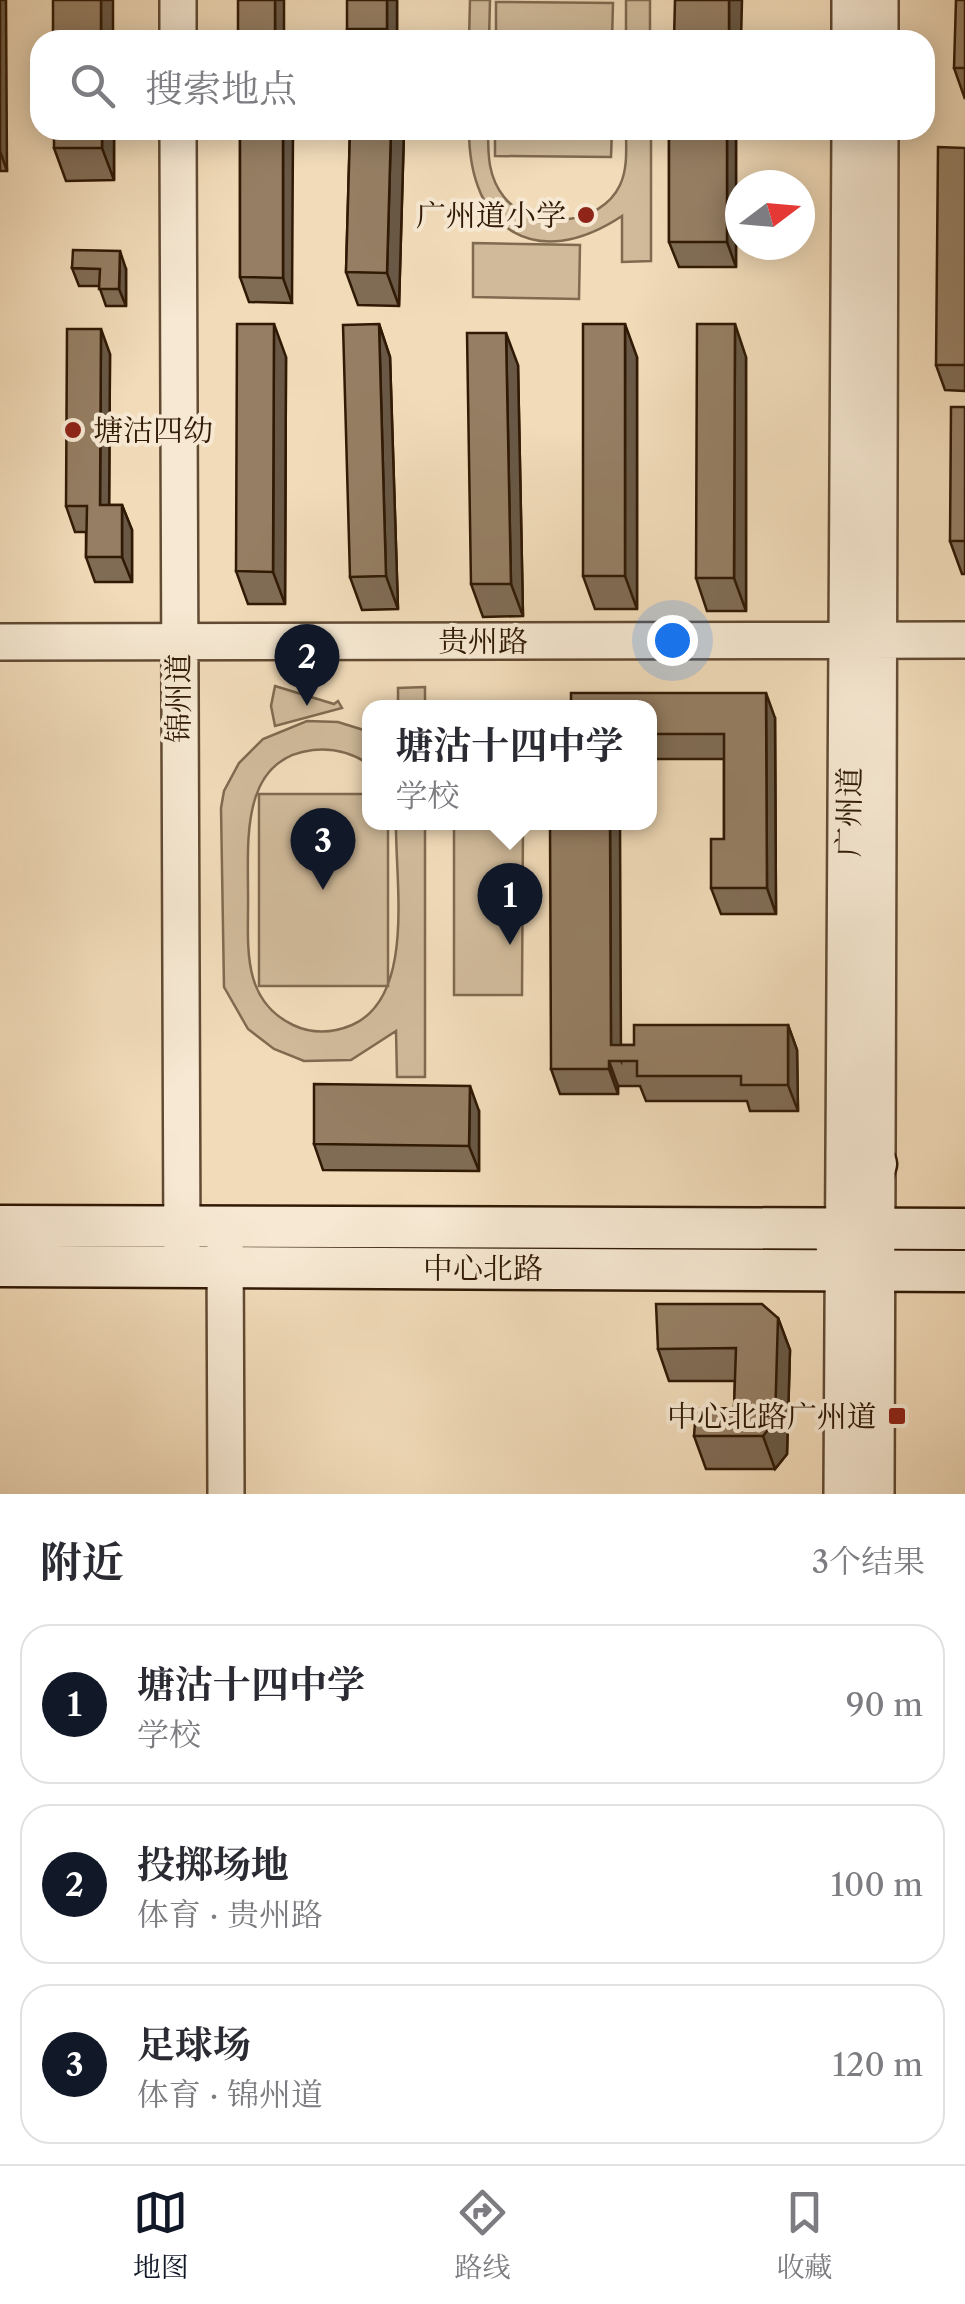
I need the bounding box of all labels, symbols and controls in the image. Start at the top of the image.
search box [30,30,935,140]
icon: search [65,58,120,113]
text: 搜索地点 [145,65,297,112]
north arrow [725,170,815,260]
place label: 广州道小学 [416,197,566,234]
marker: 广州道小学 [575,204,597,226]
place label: 塘沽四幼 [93,412,213,449]
marker: 塘沽四幼 [62,419,84,441]
your location [647,615,698,666]
street label: 贵州路 [438,623,528,660]
pin: 2 [274,624,340,706]
street label: 锦州道 [160,653,197,743]
popup [362,700,657,830]
text: 塘沽十四中学 [395,722,624,769]
street label: 广州道 [830,767,868,857]
text: 学校 [395,776,460,815]
pin: 3 [290,808,356,890]
pin: 1 [478,862,542,945]
street label: 中心北路 [423,1250,543,1287]
place label: 中心北路广州道 [667,1398,877,1435]
marker: 中心北路广州道 [886,1405,908,1427]
text: 附近 [40,1536,124,1588]
text: 3个结果 [811,1542,925,1581]
text: 塘沽十四中学 [137,1661,365,1708]
text: 1 [67,1685,82,1724]
text: 90 m [846,1685,923,1724]
text: 学校 [137,1715,201,1754]
text: 投掷场地 [137,1841,289,1888]
text: 2 [65,1865,84,1904]
text: 100 m [831,1865,923,1904]
text: 体育 · 贵州路 [137,1895,323,1934]
text: 足球场 [137,2021,251,2068]
text: 3 [65,2045,84,2084]
text: 120 m [833,2045,923,2084]
text: 体育 · 锦州道 [137,2075,323,2114]
tab: 地图 [133,2185,189,2285]
tab: 路线 [454,2185,510,2285]
tab: 收藏 [776,2185,832,2285]

